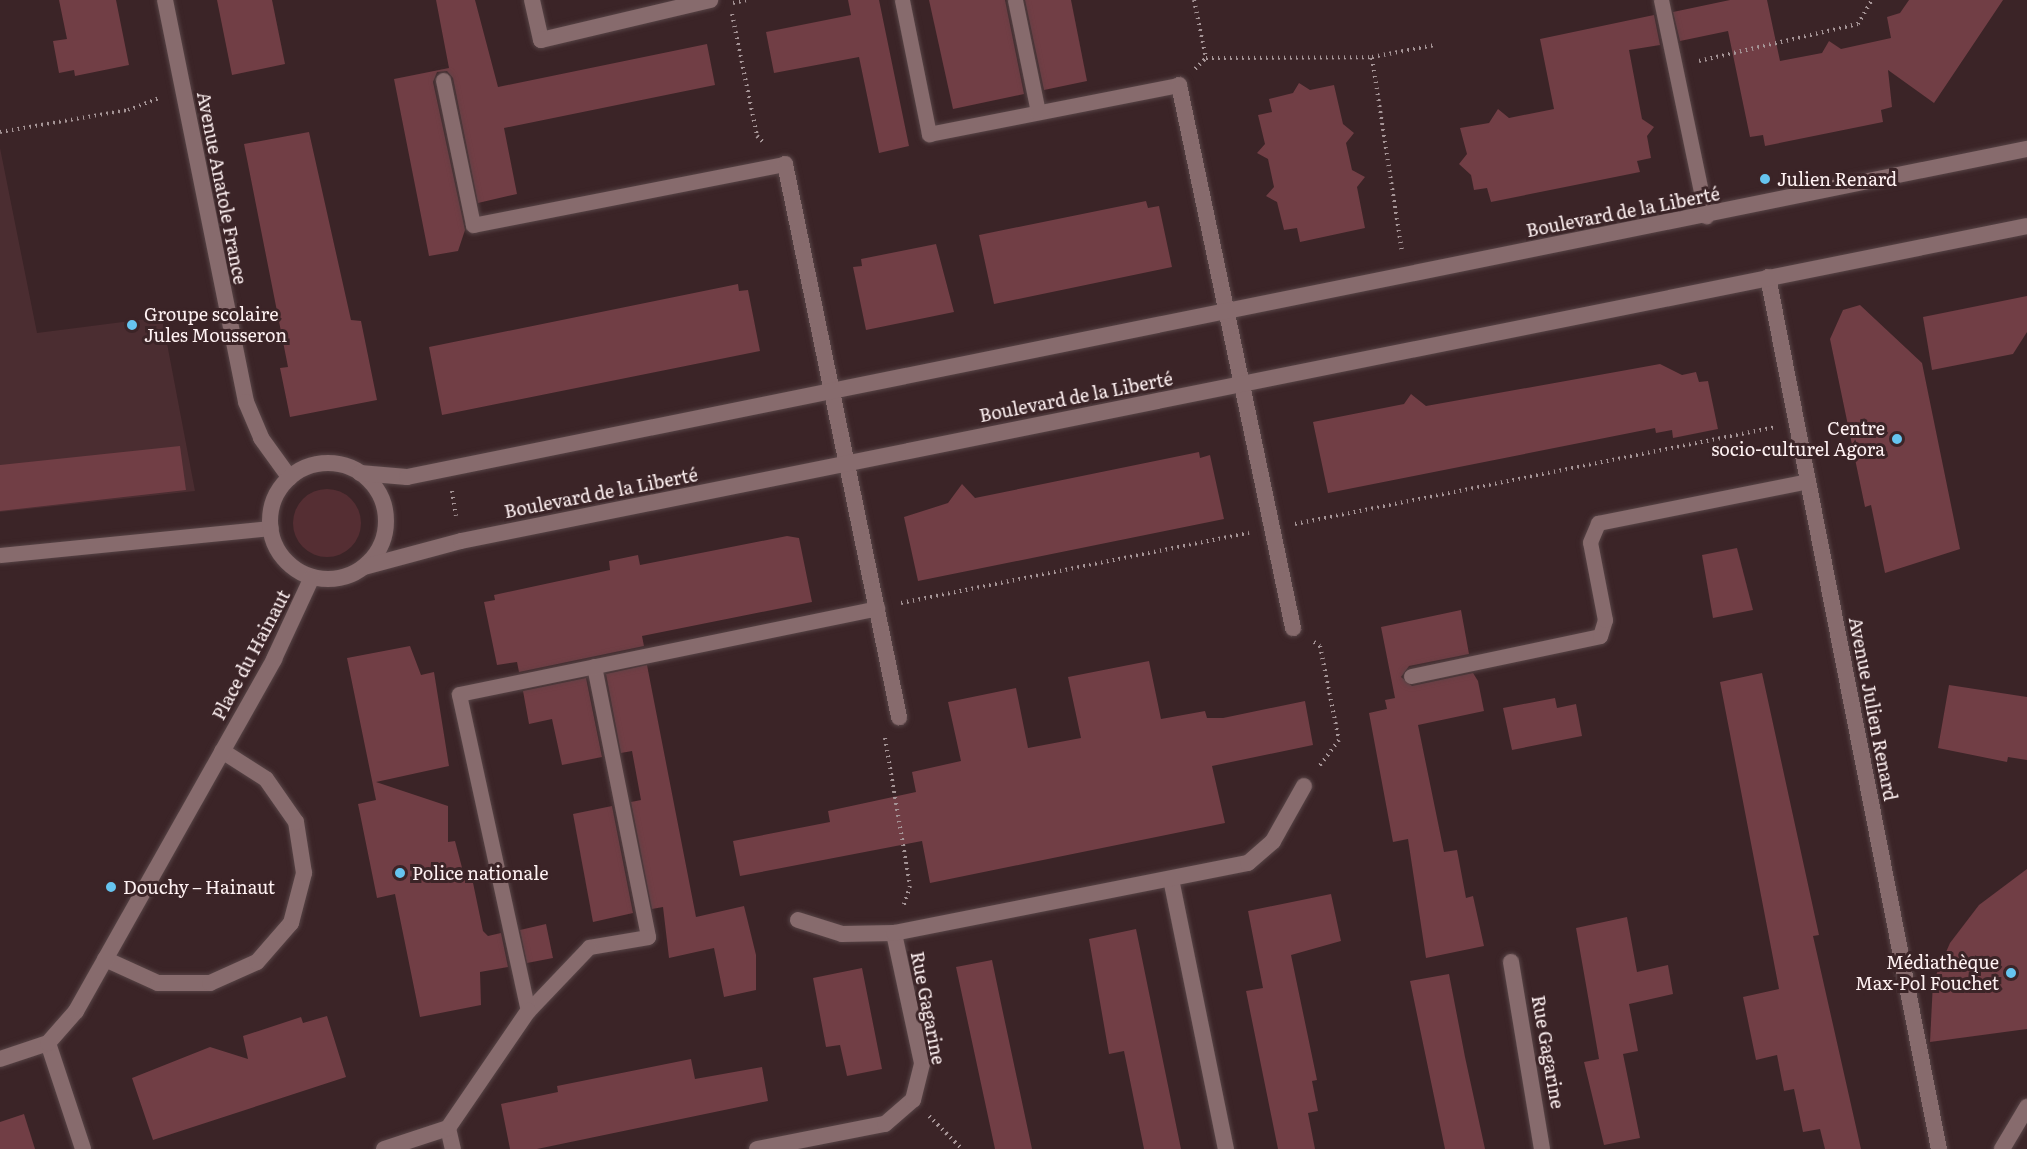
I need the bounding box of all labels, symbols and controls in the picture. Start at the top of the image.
street label: Avenue Anatole France [193,90,251,286]
place label: Julien Renard [1777,168,1897,190]
marker: Julien Renard [1758,172,1772,186]
street label: Boulevard de la Liberté [1524,183,1722,241]
place label: Groupe scolaire Jules Mousseron [144,304,287,346]
marker: Groupe scolaire Jules Mousseron [125,318,139,332]
street label: Boulevard de la Liberté [977,368,1175,426]
place label: Centre socio-culturel Agora [1711,418,1885,460]
marker: Centre socio-culturel Agora [1890,432,1904,446]
street label: Boulevard de la Liberté [502,464,700,522]
street label: Place du Hainaut [208,586,294,724]
street label: Avenue Julien Renard [1845,615,1901,803]
place label: Police nationale [412,862,548,884]
marker: Police nationale [393,866,407,880]
place label: Douchy – Hainaut [123,876,275,898]
marker: Douchy – Hainaut [104,880,118,894]
street label: Rue Gagarine [906,950,950,1066]
place label: Médiathèque Max-Pol Fouchet [1855,952,1999,994]
marker: Médiathèque Max-Pol Fouchet [2004,966,2018,980]
street label: Rue Gagarine [1527,994,1569,1110]

